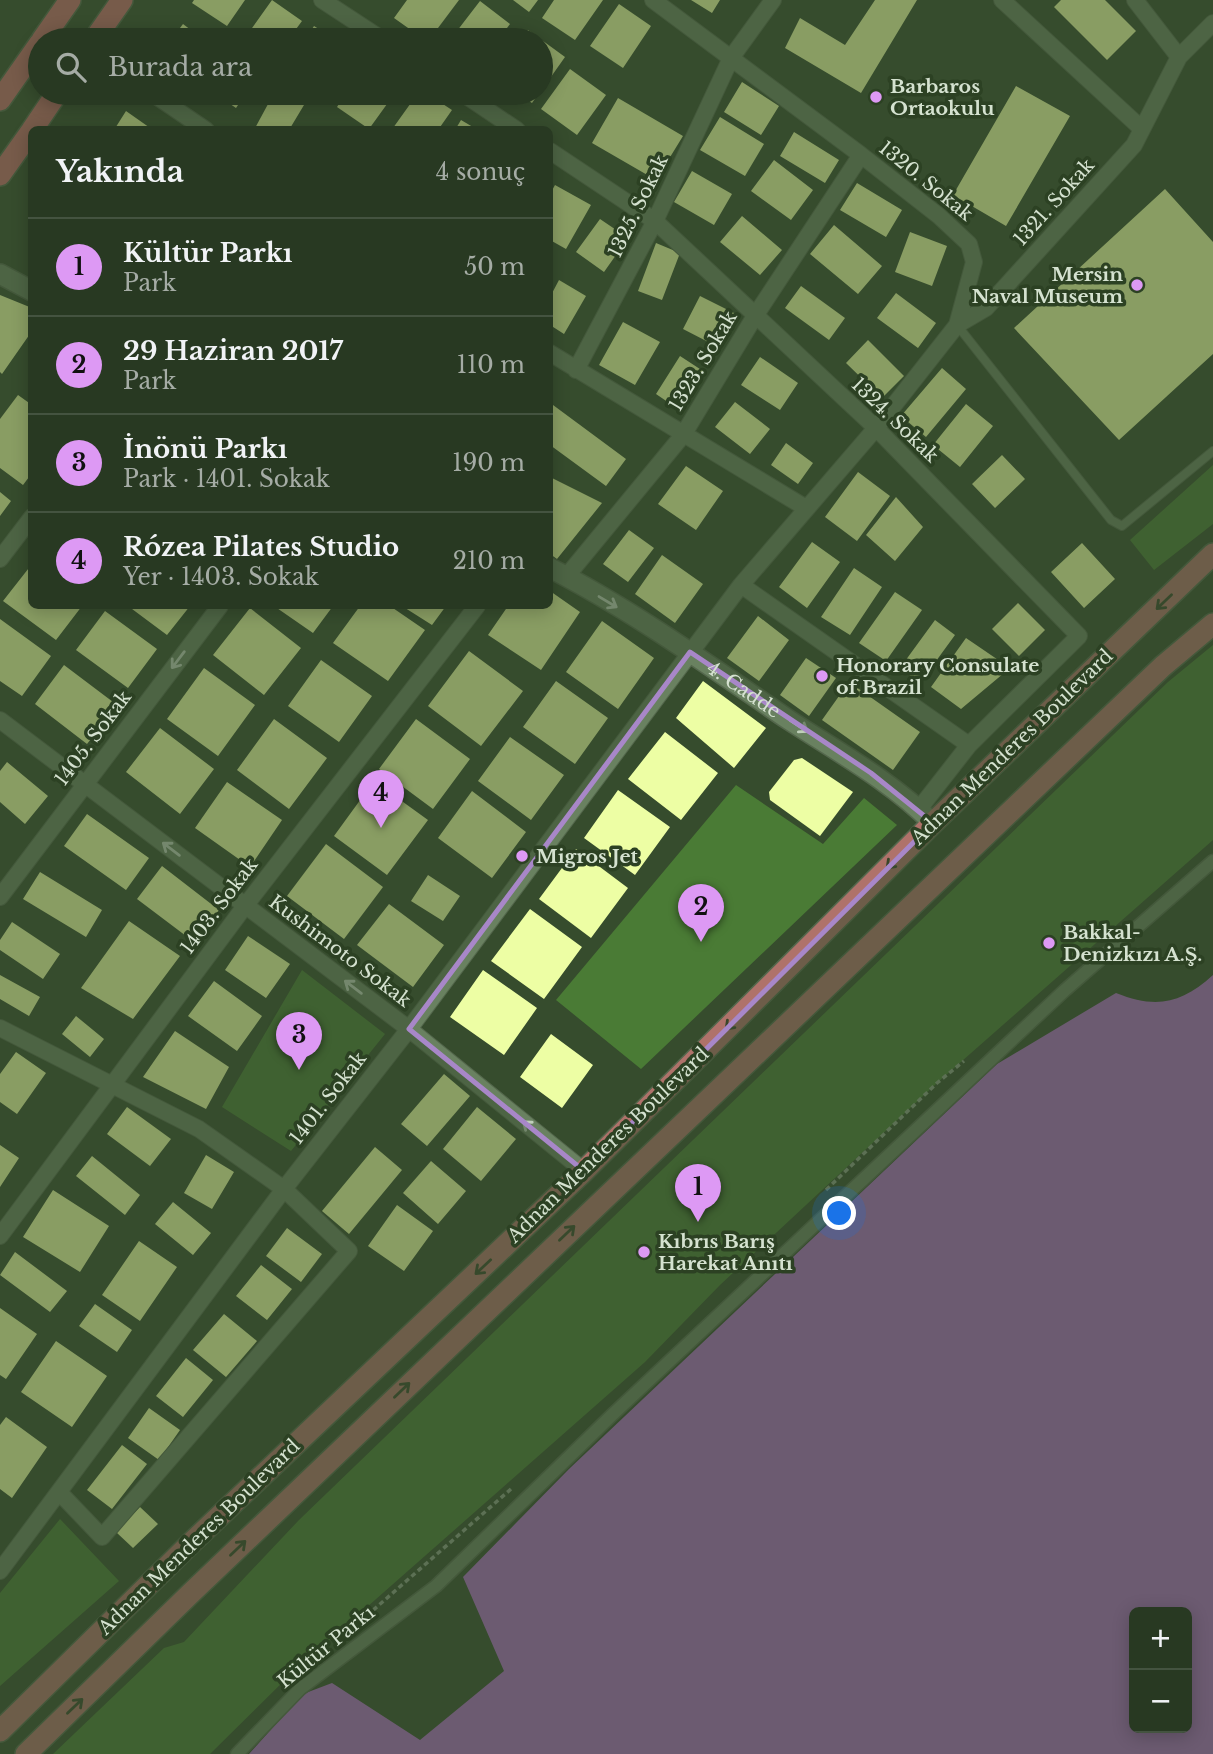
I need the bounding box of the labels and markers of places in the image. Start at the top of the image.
place label: Barbaros Ortaokulu [890,75,995,120]
marker: Barbaros Ortaokulu [868,89,884,105]
place label: Mersin Naval Museum [972,263,1123,308]
marker: Mersin Naval Museum [1129,277,1145,293]
place label: Honorary Consulate of Brazil [836,654,1039,699]
marker: Honorary Consulate of Brazil [814,668,830,684]
pin: 4 [358,770,404,828]
place label: Migros Jet [536,845,639,868]
marker: Migros Jet [514,848,530,864]
pin: 2 [678,884,724,942]
place label: Bakkal- Denizkızı A.Ş. [1063,921,1202,966]
marker: Bakkal- Denizkızı A.Ş. [1041,935,1057,951]
pin: 3 [276,1012,322,1070]
pin: 1 [675,1164,721,1222]
place label: Kıbrıs Barış Harekat Anıtı [658,1230,793,1275]
marker: Kıbrıs Barış Harekat Anıtı [636,1244,652,1260]

